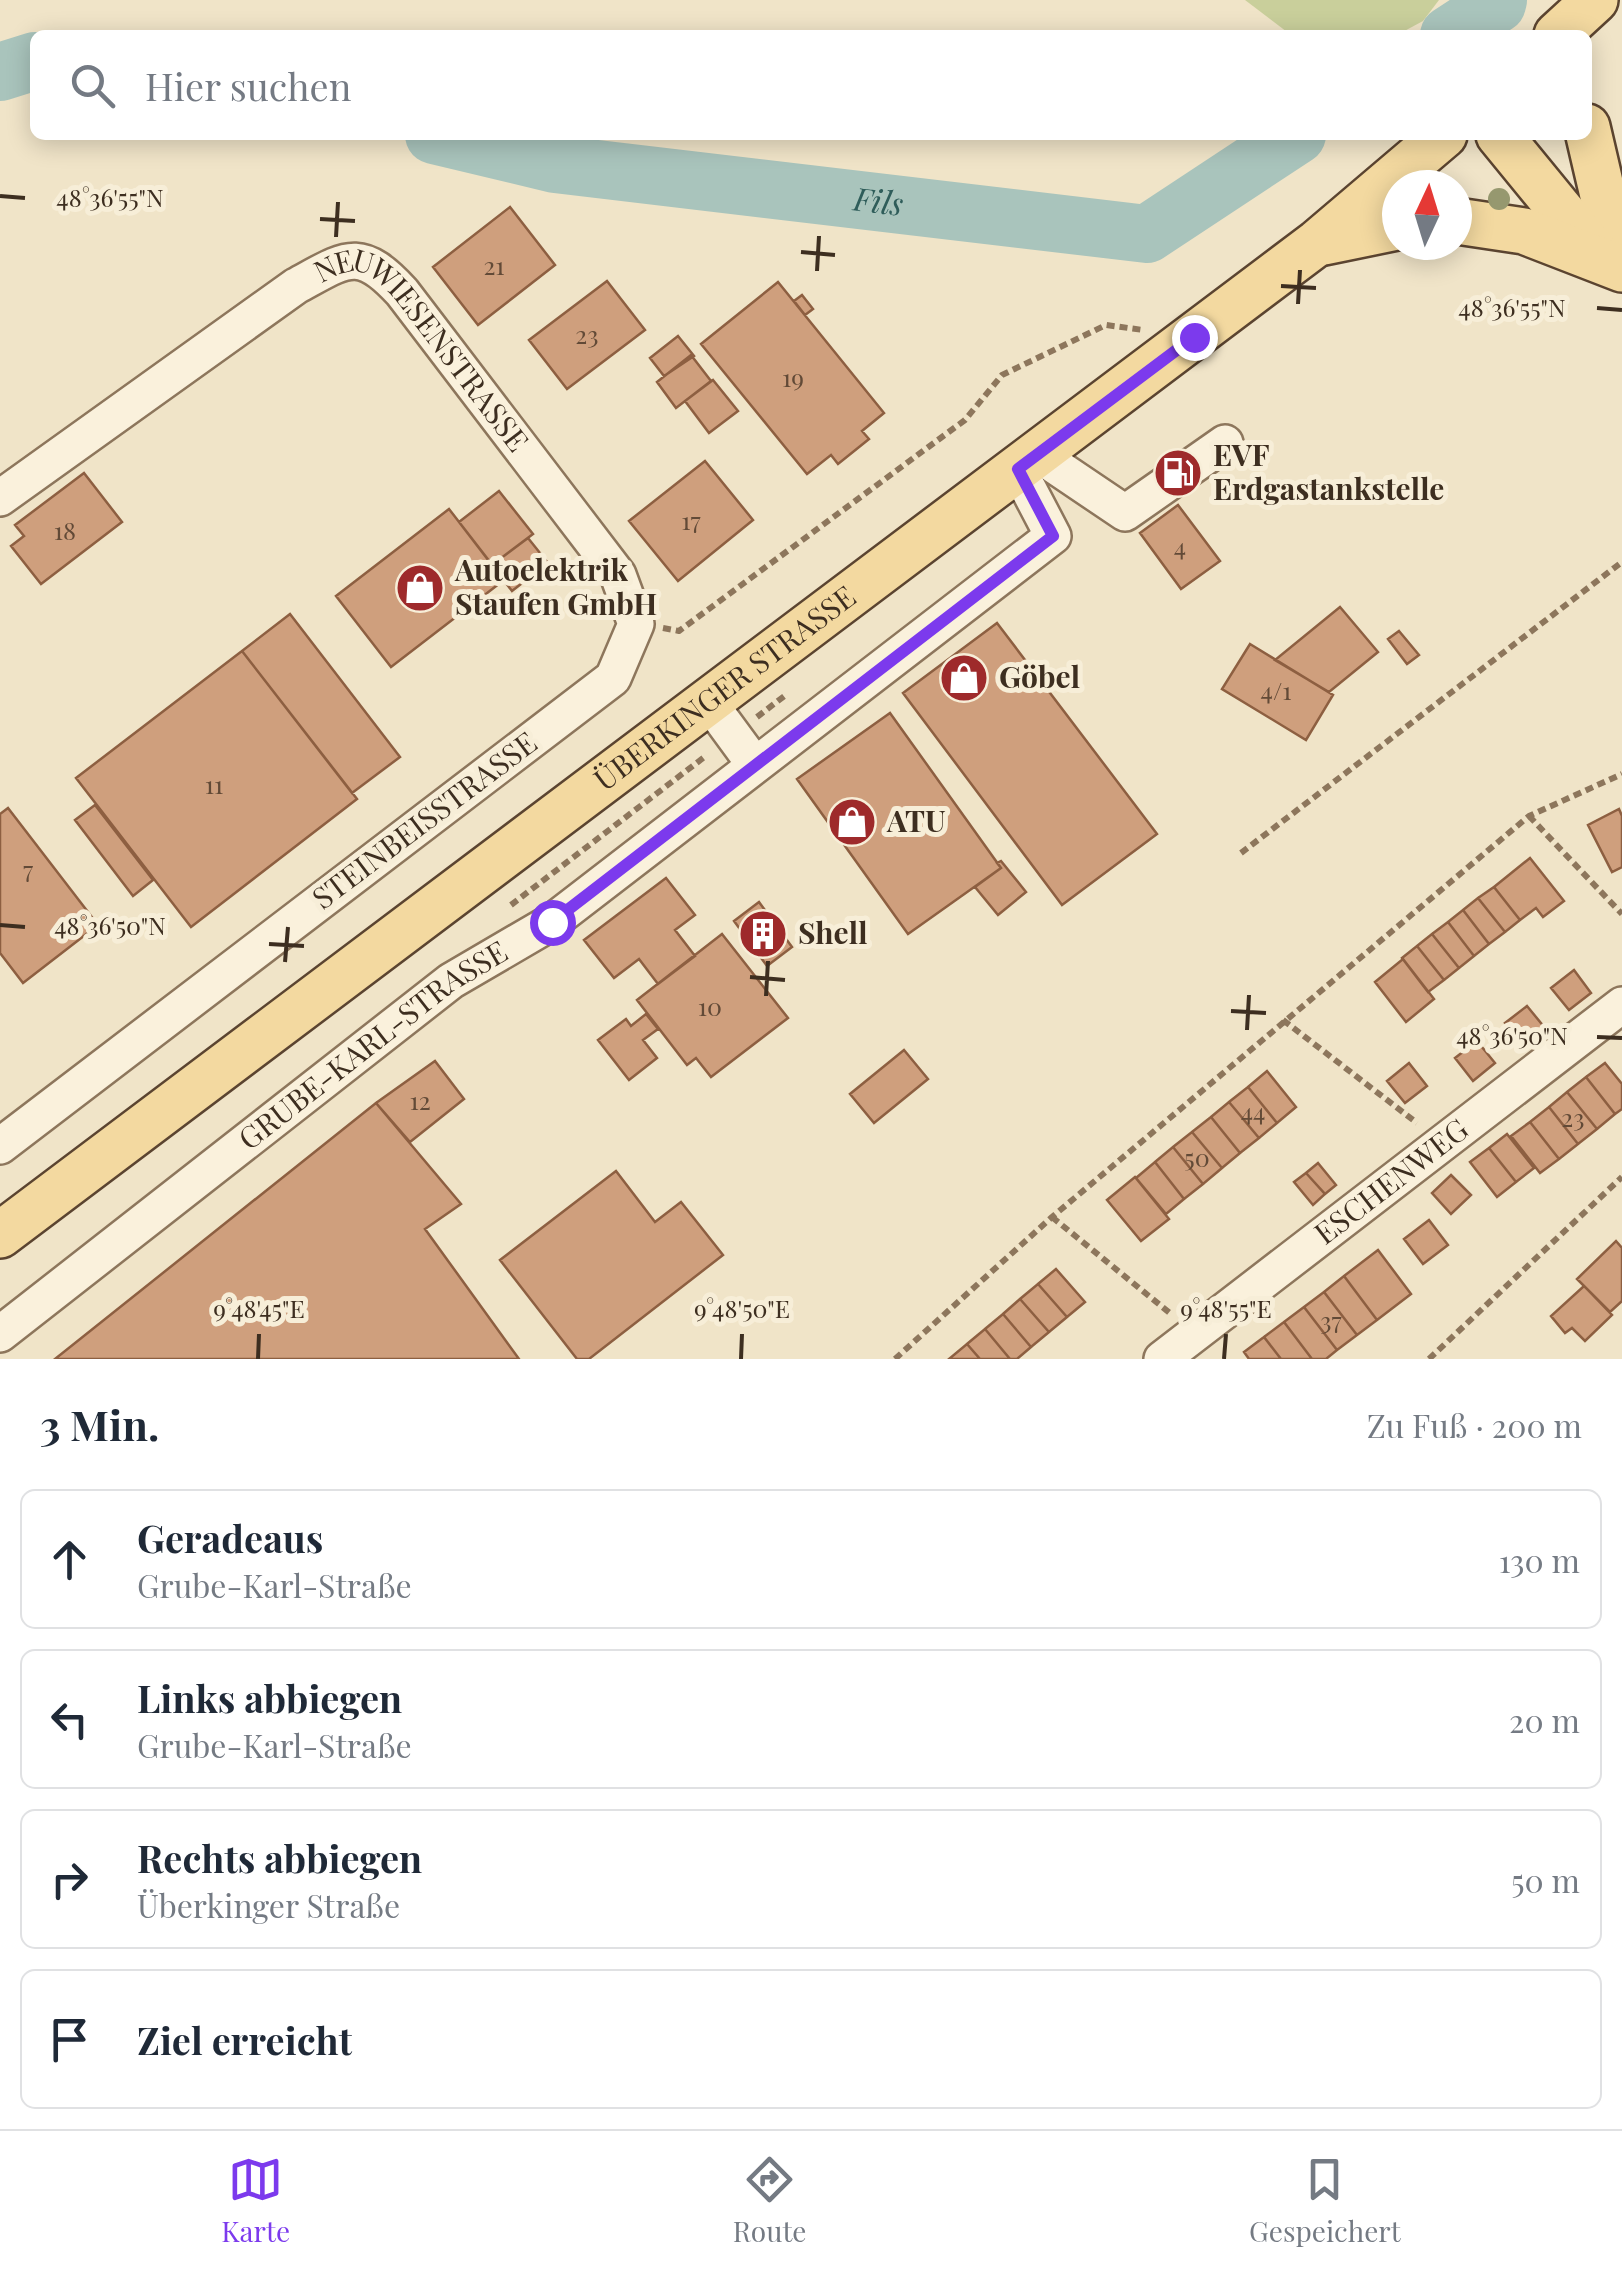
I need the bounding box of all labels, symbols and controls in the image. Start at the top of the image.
search box [30,30,1592,140]
icon: search [65,58,120,113]
text: Hier suchen [145,60,352,111]
north arrow [1382,170,1472,260]
water label: Fils [850,175,906,224]
text: 48°36'55"N [56,180,164,213]
street label: NEUWIESENSTRASSE [307,239,539,459]
house number: 21 [483,248,505,281]
text: 48°36'55"N [1458,290,1566,323]
route end [1172,315,1218,361]
house number: 23 [575,317,599,350]
house number: 19 [782,360,804,393]
place label: EVF Erdgastankstelle [1213,434,1444,508]
fuel station icon: EVF Erdgastankstelle [1152,447,1204,499]
house number: 17 [681,503,701,536]
house number: 18 [54,513,76,546]
house number: 4 [1174,529,1186,562]
place label: Autoelektrik Staufen GmbH [454,549,657,623]
shop icon: Autoelektrik Staufen GmbH [394,562,446,614]
street label: ÜBERKINGER STRASSE [585,576,863,799]
shop icon: Göbel [938,652,990,704]
place label: Göbel [999,656,1080,696]
house number: 4/1 [1261,673,1291,706]
street label: STEINBEISSTRASSE [303,722,544,917]
house number: 11 [205,767,223,800]
shop icon: ATU [826,796,878,848]
place label: ATU [886,800,946,840]
house number: 7 [23,852,33,885]
route start [530,900,576,946]
text: 48°36'50"N [54,908,166,941]
building icon: Shell [737,908,789,960]
place label: Shell [798,912,868,952]
street label: GRUBE-KARL-STRASSE [230,930,514,1158]
house number: 10 [698,989,722,1022]
text: 48°36'50"N [1456,1018,1568,1051]
house number: 12 [409,1083,431,1116]
house number: 44 [1241,1094,1265,1127]
house number: 23 [1561,1100,1585,1133]
street label: ESCHENWEG [1306,1109,1476,1252]
house number: 50 [1184,1140,1210,1173]
text: 9°48'45"E [213,1291,305,1324]
text: 9°48'50"E [694,1291,790,1324]
text: 9°48'55"E [1180,1291,1272,1324]
house number: 37 [1320,1303,1342,1336]
text: 3 Min. [40,1396,159,1452]
text: Zu Fuß · 200 m [1367,1403,1582,1446]
text: Geradeaus [137,1512,323,1563]
icon: ahead [42,1532,97,1587]
text: 130 m [1499,1538,1580,1581]
text: Grube-Karl-Straße [137,1563,412,1606]
text: Links abbiegen [137,1672,402,1723]
icon: left [42,1692,97,1747]
text: 20 m [1509,1698,1580,1741]
text: Grube-Karl-Straße [137,1723,412,1766]
text: Rechts abbiegen [137,1832,422,1883]
icon: right [42,1852,97,1907]
text: 50 m [1511,1858,1580,1901]
text: Überkinger Straße [137,1883,400,1926]
icon: arrive [42,2012,97,2067]
text: Ziel erreicht [137,2014,352,2065]
tab: Karte [221,2152,290,2249]
tab: Route [733,2152,807,2249]
tab: Gespeichert [1249,2152,1401,2249]

